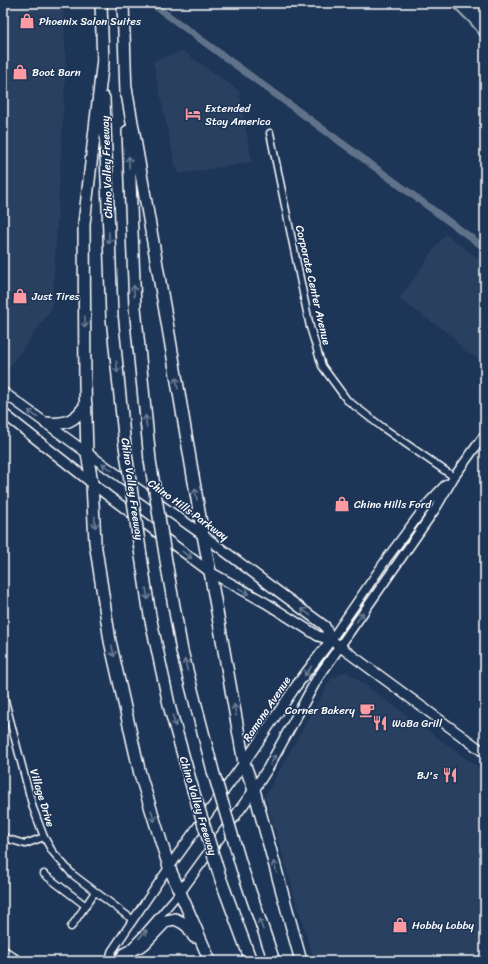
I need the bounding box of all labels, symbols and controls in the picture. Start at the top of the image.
shop icon: Phoenix Salon Suites [18,12,36,30]
place label: Phoenix Salon Suites [39,12,142,31]
shop icon: Boot Barn [11,63,29,81]
place label: Boot Barn [32,63,81,82]
place label: Extended Stay America [205,99,271,131]
hotel icon: Extended Stay America [184,105,202,123]
street label: Chino Valley Freeway [96,115,118,219]
one-way arrow [125,156,133,169]
street label: Corporate Center Avenue [290,223,336,347]
one-way arrow [105,231,113,244]
one-way arrow [130,285,138,298]
shop icon: Just Tires [11,287,29,305]
place label: Just Tires [31,287,80,306]
one-way arrow [81,315,89,328]
one-way arrow [113,360,121,373]
one-way arrow [173,377,181,390]
one-way arrow [28,410,39,418]
one-way arrow [143,415,150,428]
street label: Chino Valley Freeway [115,437,149,542]
one-way arrow [102,463,113,471]
street label: Chino Hills Parkway [144,474,233,546]
one-way arrow [192,488,200,501]
shop icon: Chino Hills Ford [333,495,351,513]
place label: Chino Hills Ford [354,495,432,514]
one-way arrow [91,515,98,528]
one-way arrow [182,551,193,559]
one-way arrow [143,587,151,600]
one-way arrow [238,588,250,595]
one-way arrow [301,607,312,616]
one-way arrow [356,612,364,623]
one-way arrow [109,644,117,657]
one-way arrow [181,659,189,672]
one-way arrow [303,665,312,676]
street label: Ramona Avenue [238,672,296,746]
place label: Corner Bakery [285,701,355,720]
cafe icon: Corner Bakery [358,701,376,719]
one-way arrow [230,703,238,716]
restaurant icon: WaBa Grill [371,714,389,732]
place label: WaBa Grill [392,714,443,733]
one-way arrow [171,715,178,728]
street label: Chino Valley Freeway [174,754,222,858]
one-way arrow [269,754,277,766]
place label: BJ's [417,766,439,785]
restaurant icon: BJ's [441,766,459,784]
street label: Village Drive [24,767,60,830]
one-way arrow [150,809,157,822]
one-way arrow [271,861,278,874]
shop icon: Hobby Lobby [391,916,409,934]
place label: Hobby Lobby [412,916,474,935]
one-way arrow [257,918,264,931]
one-way arrow [138,929,148,939]

